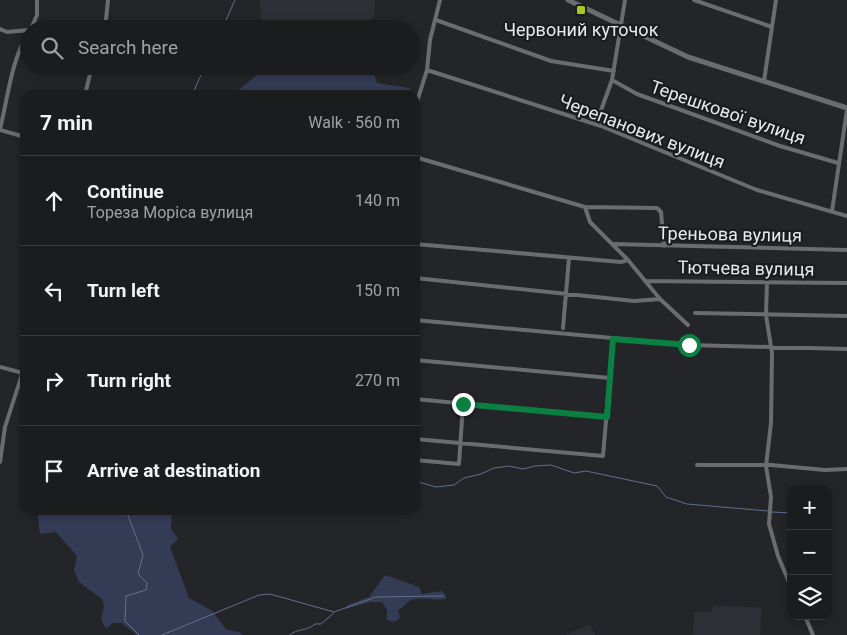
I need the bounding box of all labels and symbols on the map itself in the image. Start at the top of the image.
marker: Червоний куточок [575,4,587,16]
place label: Червоний куточок [504,19,659,40]
street label: Терешкової вулиця [648,76,808,148]
street label: Черепанових вулиця [556,90,728,172]
street label: Треньова вулиця [658,222,802,246]
street label: Тютчева вулиця [677,256,815,280]
route start [678,334,701,357]
route end [452,393,475,416]

